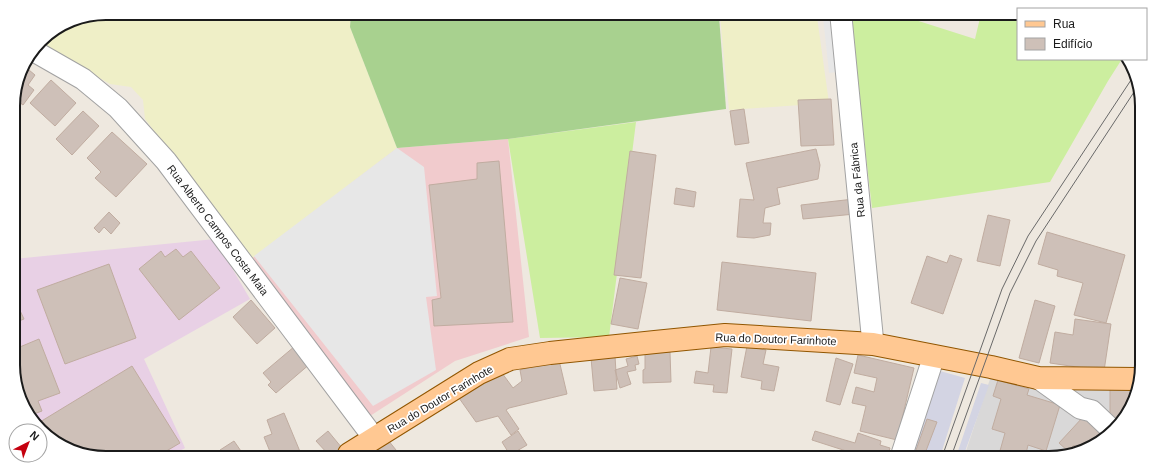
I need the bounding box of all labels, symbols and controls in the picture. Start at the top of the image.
legend [1017,8,1147,60]
text: Rua [1053,17,1075,31]
text: Edifício [1053,37,1093,51]
street label: Rua da Fábrica [847,141,867,218]
street label: Rua Alberto Campos Costa Maia [165,162,272,298]
street label: Rua do Doutor Farinhote [715,331,837,347]
street label: Rua do Doutor Farinhote [385,363,495,435]
north arrow [8,423,48,463]
text: N [28,428,42,443]

